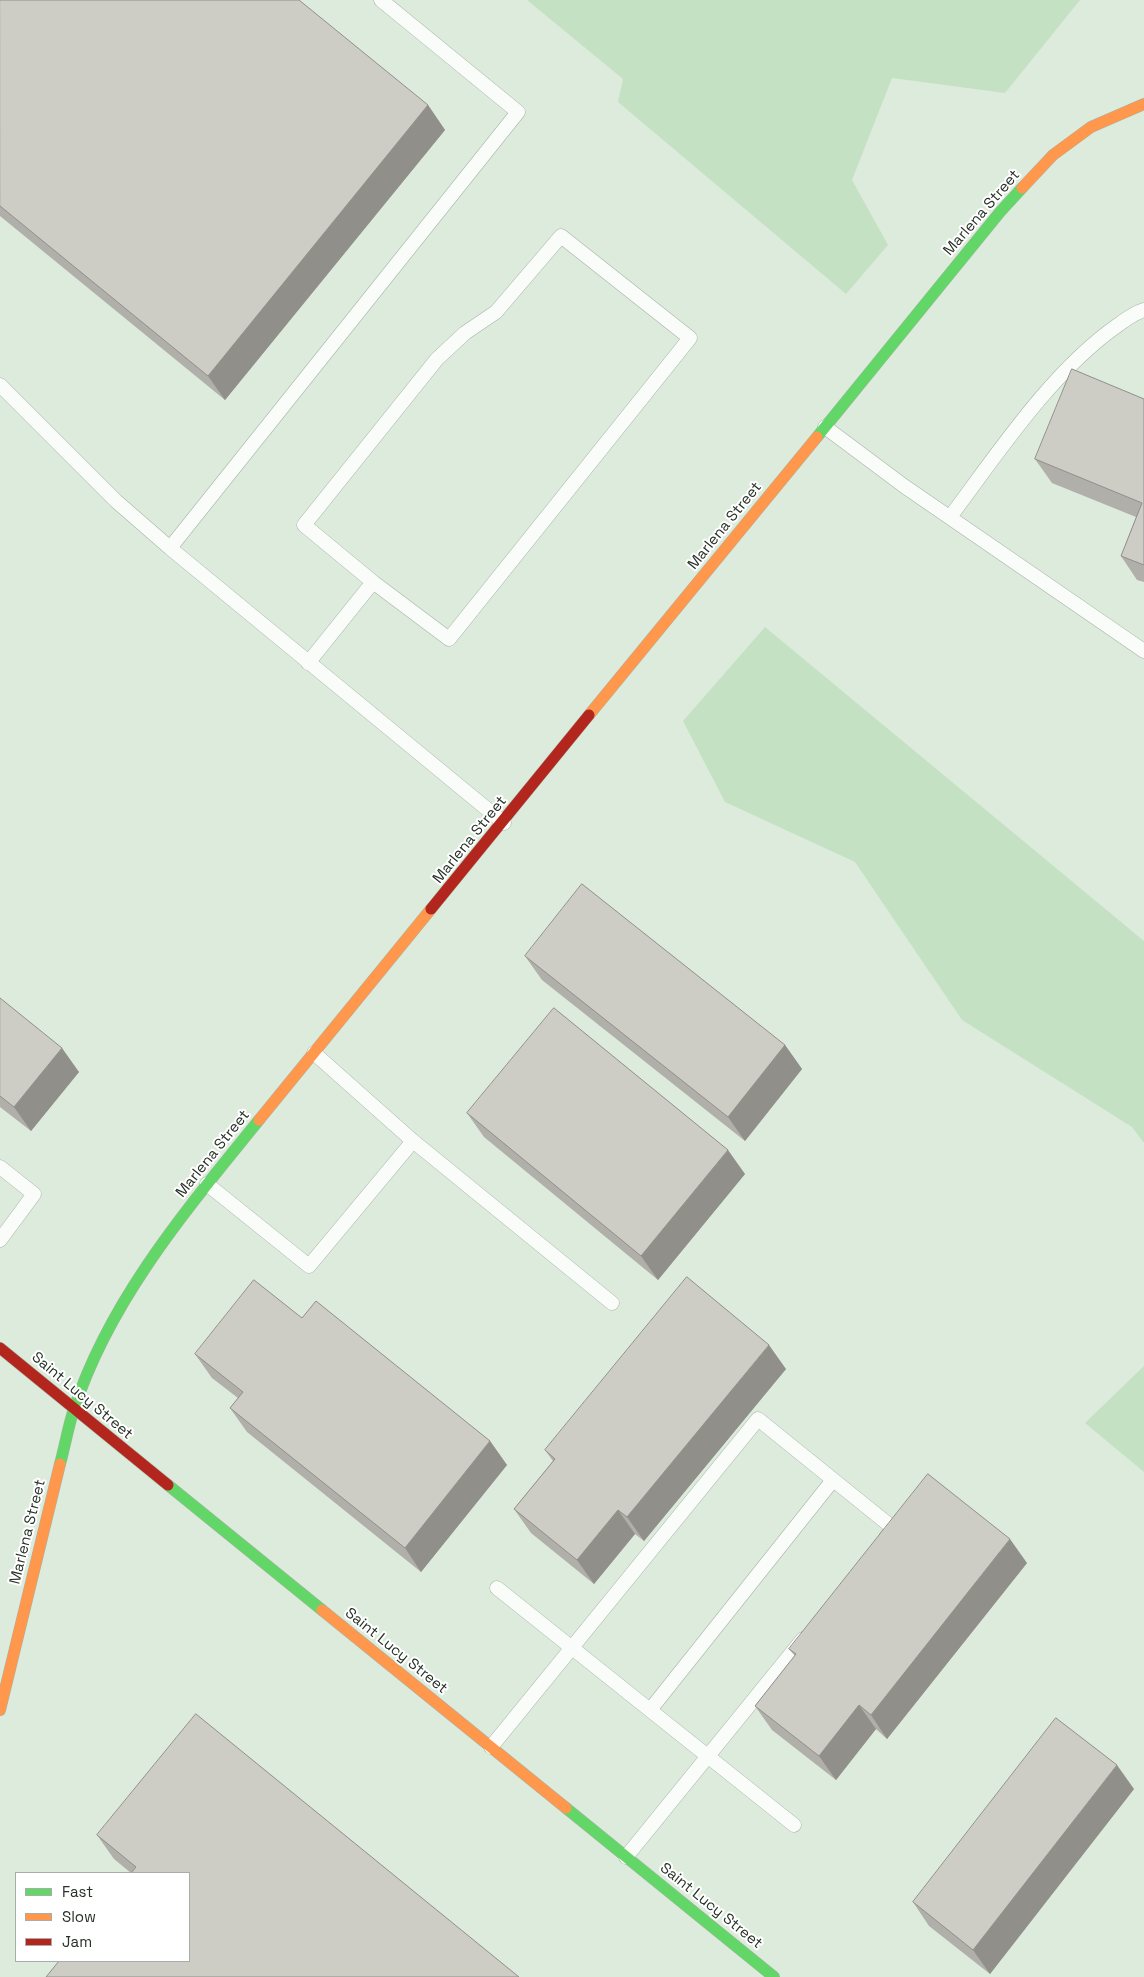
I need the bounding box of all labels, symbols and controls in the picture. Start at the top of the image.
street label: Marlena Street [940,167,1024,259]
street label: Marlena Street [684,479,766,573]
street label: Marlena Street [429,793,511,887]
street label: Marlena Street [172,1107,254,1201]
street label: Saint Lucy Street [28,1348,136,1444]
street label: Marlena Street [6,1478,50,1586]
street label: Saint Lucy Street [341,1604,451,1698]
street label: Saint Lucy Street [656,1859,766,1953]
legend [15,1872,190,1962]
text: Fast [62,1882,93,1901]
text: Slow [62,1907,96,1926]
text: Jam [62,1932,92,1951]

